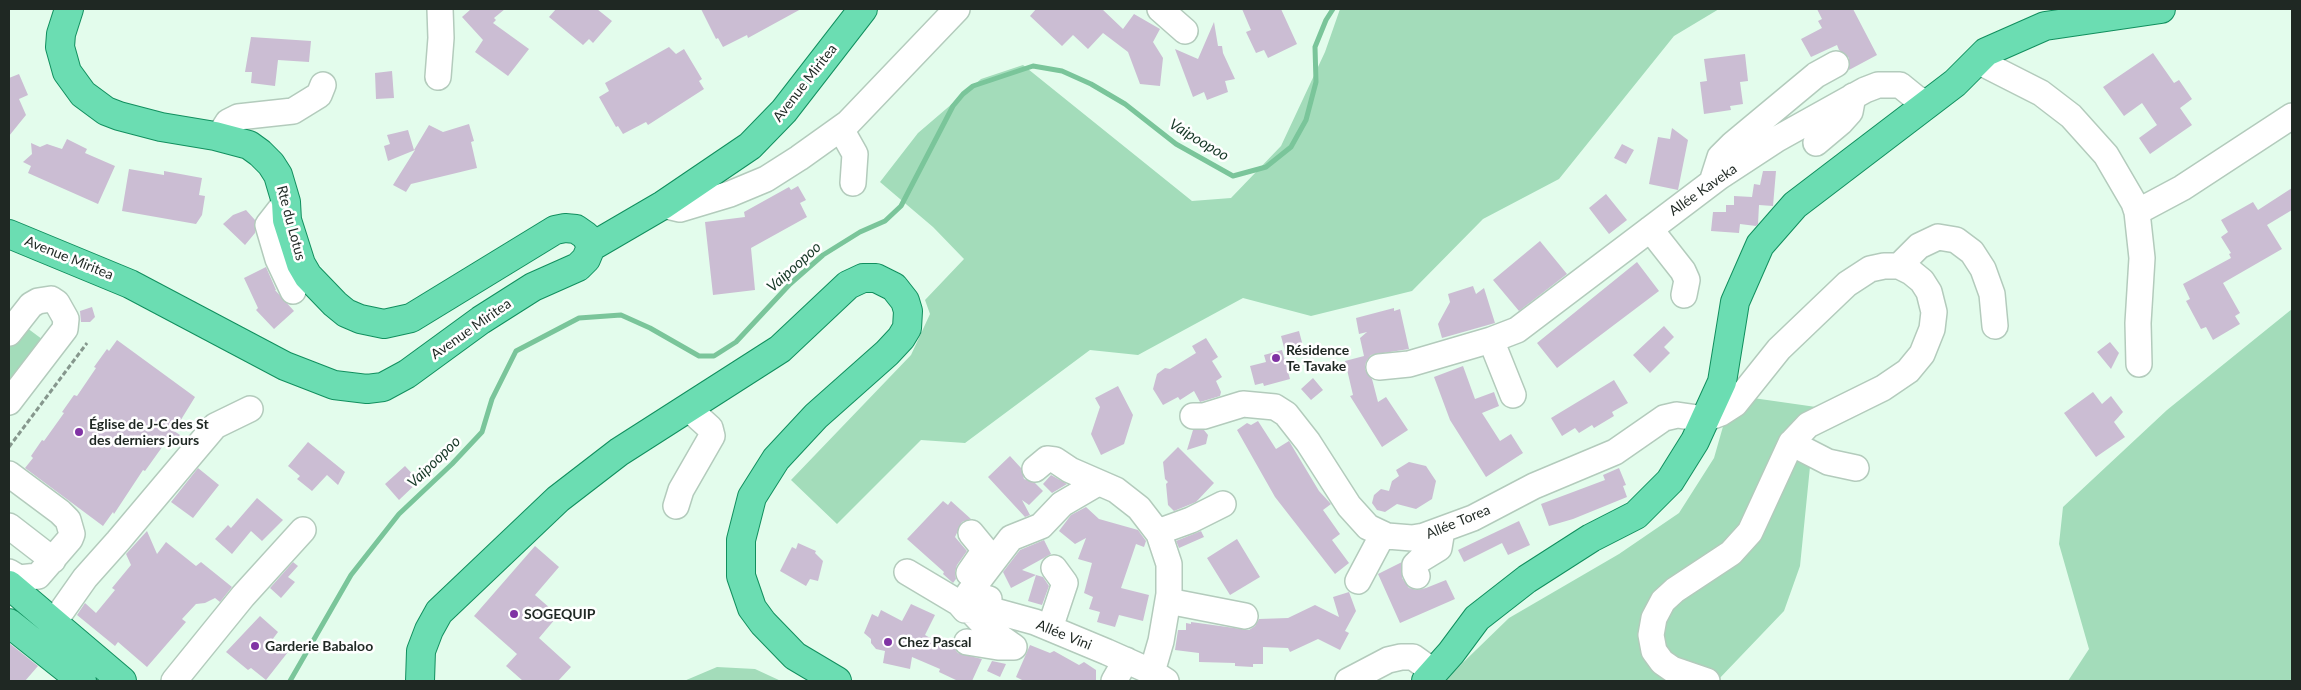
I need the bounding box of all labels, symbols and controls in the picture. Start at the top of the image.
street label: Avenue Miritea [769,41,841,125]
water label: Vaipoopoo [1166,115,1232,165]
street label: Allée Kaveka [1666,160,1740,220]
street label: Rte du Lotus [273,184,309,262]
street label: Avenue Miritea [22,233,116,283]
water label: Vaipoopoo [763,238,825,296]
street label: Avenue Miritea [428,295,514,363]
place label: Résidence Te Tavake [1286,342,1349,374]
marker: Résidence Te Tavake [1270,352,1282,364]
place label: Église de J-C des St des derniers jours [89,416,209,448]
marker: Église de J-C des St des derniers jours [73,426,85,438]
water label: Vaipoopoo [404,432,464,492]
street label: Allée Torea [1423,501,1493,543]
place label: SOGEQUIP [524,606,596,622]
marker: SOGEQUIP [508,608,520,620]
street label: Allée Vini [1034,616,1094,654]
place label: Chez Pascal [898,634,972,650]
marker: Chez Pascal [882,636,894,648]
place label: Garderie Babaloo [265,638,373,654]
marker: Garderie Babaloo [249,640,261,652]

